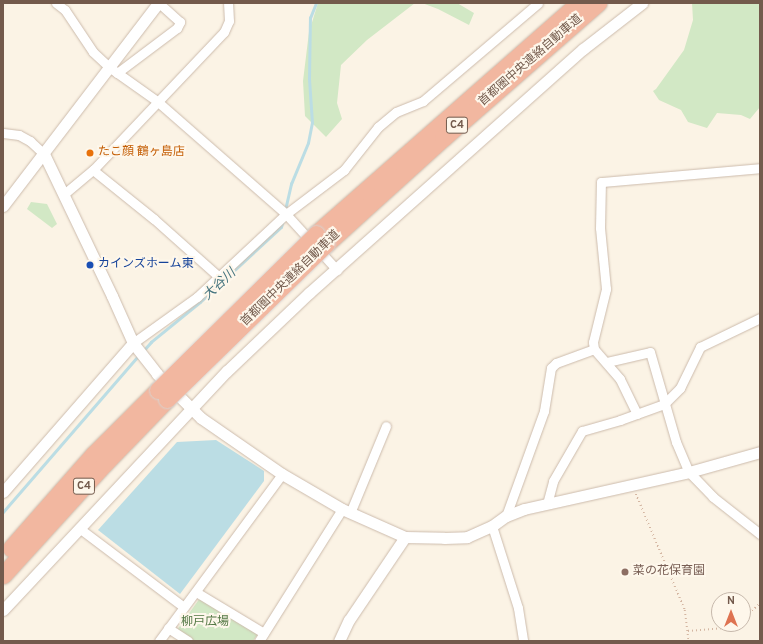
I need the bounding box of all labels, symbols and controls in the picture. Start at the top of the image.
street label: 首都圏中央連絡自動車道 [476,12,586,110]
road number: C4 [445,116,469,134]
place label: たこ顔 鶴ヶ島店 [98,146,185,160]
marker: たこ顔 鶴ヶ島店 [85,148,95,158]
street label: 首都圏中央連絡自動車道 [239,228,343,330]
place label: カインズホーム東 [98,258,194,272]
marker: カインズホーム東 [85,260,95,270]
water label: 大谷川 [200,266,240,304]
road number: C4 [72,477,96,495]
place label: 菜の花保育園 [633,565,705,579]
marker: 菜の花保育園 [620,567,630,577]
north arrow [711,592,751,632]
text: N [727,594,735,608]
park label: 柳戸広場 [181,616,229,630]

